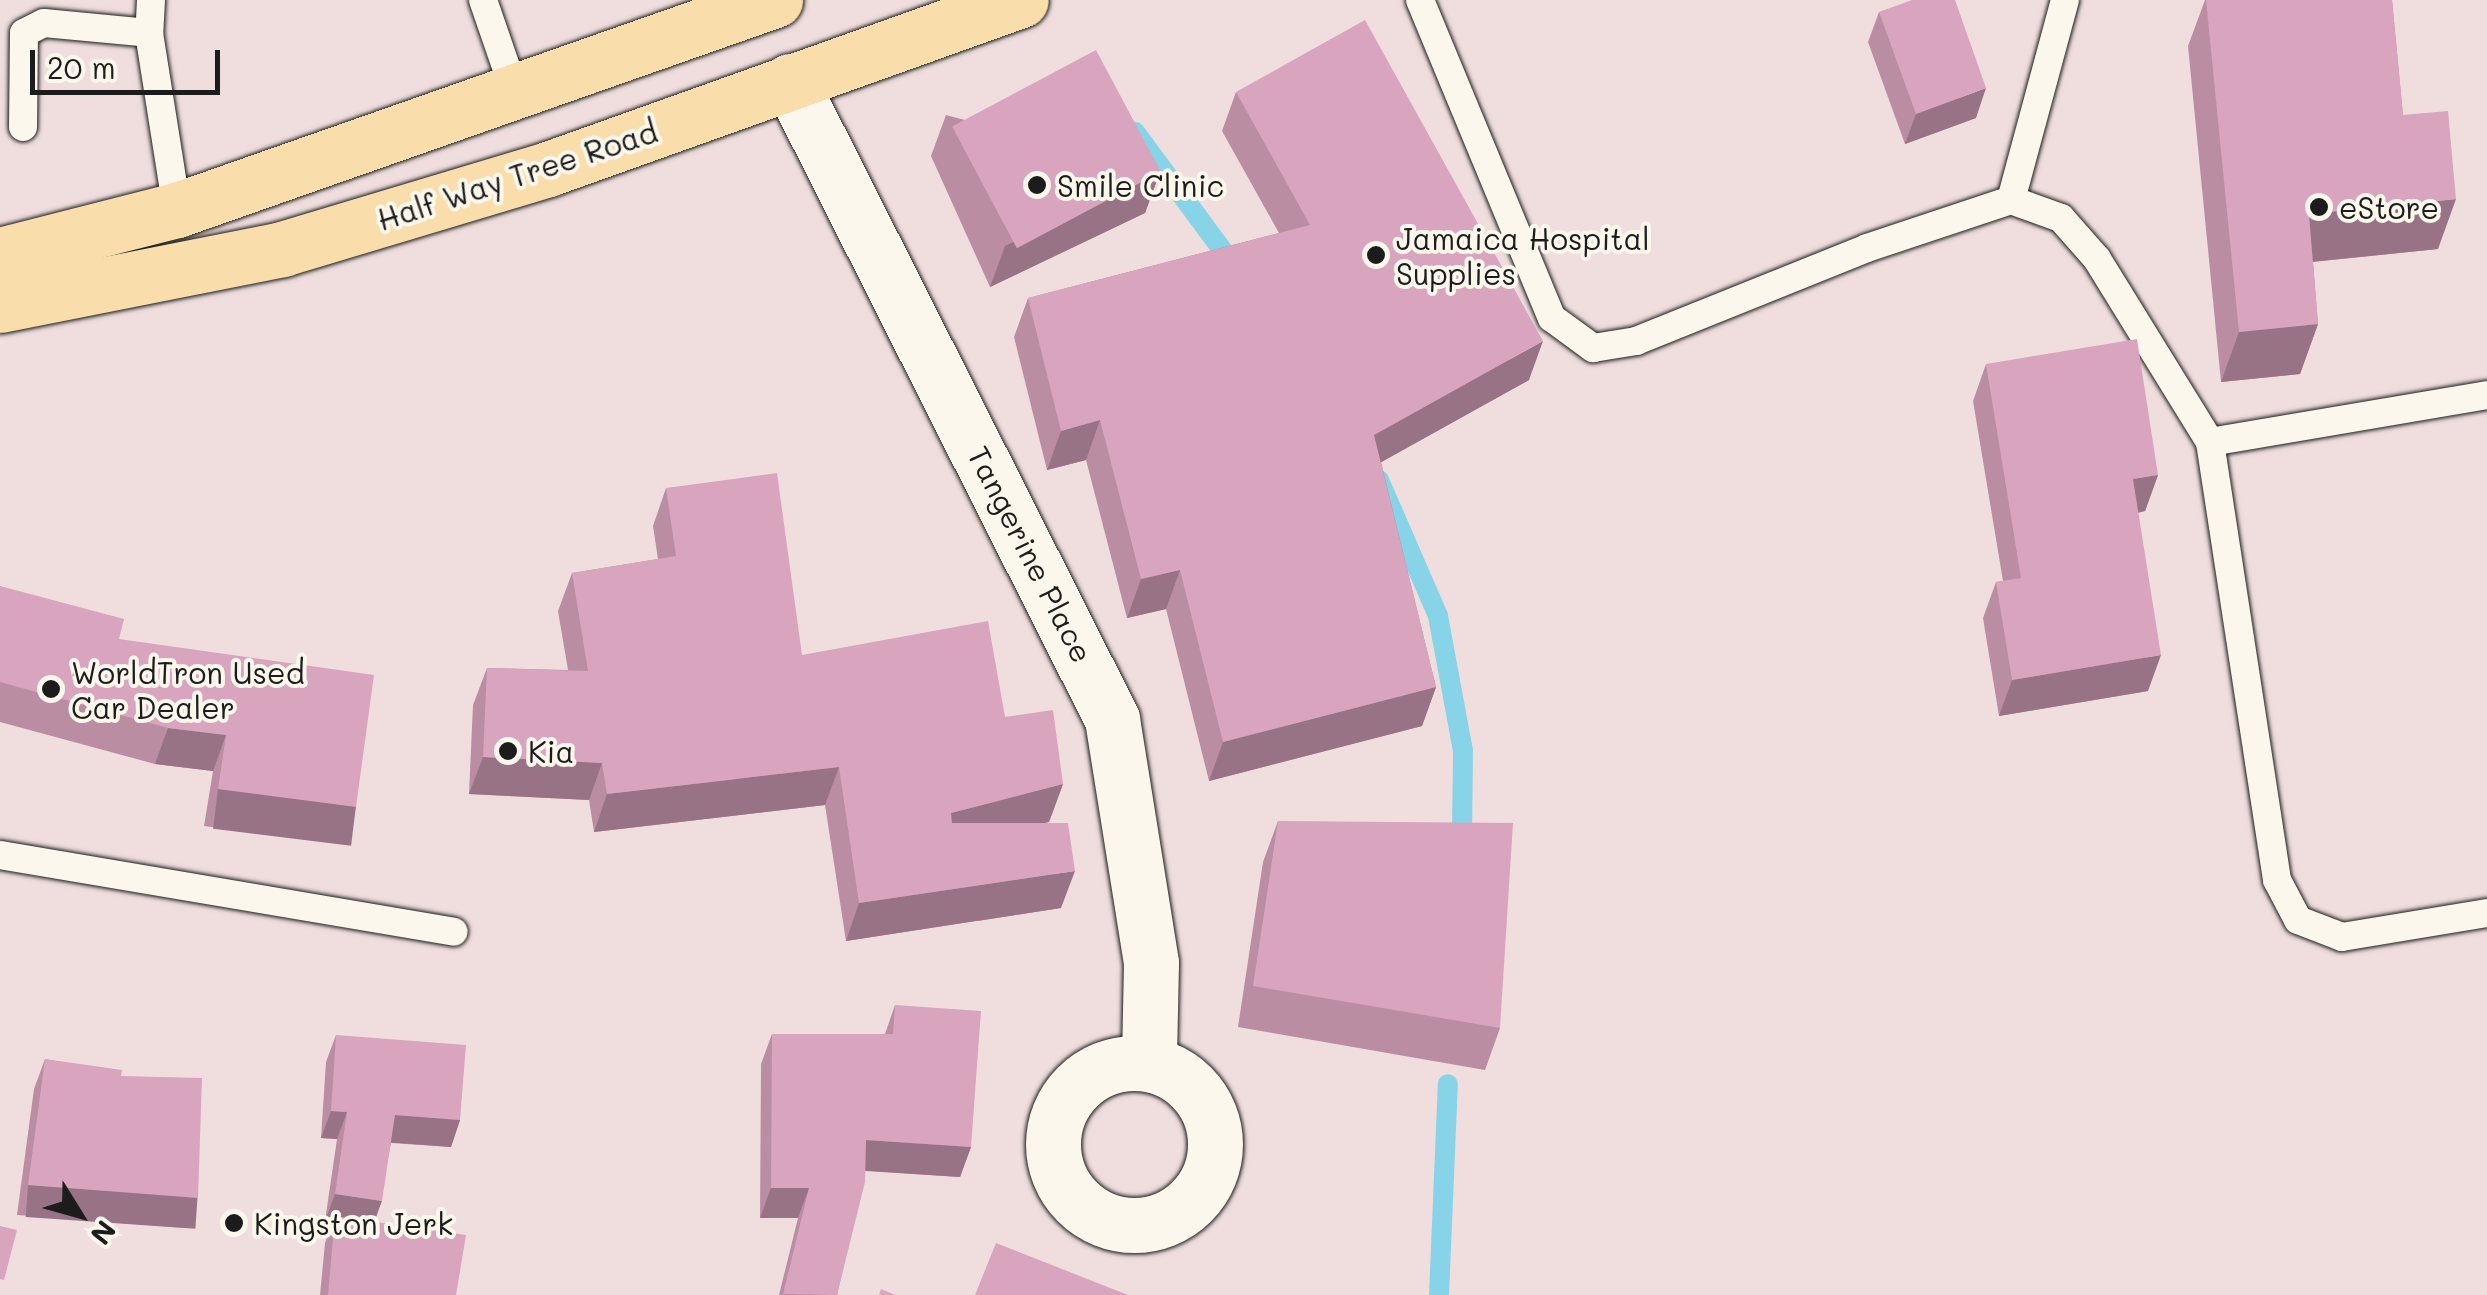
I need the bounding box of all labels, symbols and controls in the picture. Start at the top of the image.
scale bar [35,30,225,92]
text: 20 m [47,47,116,87]
street label: Half Way Tree Road [372,113,662,237]
place label: Smile Clinic [1057,167,1224,203]
marker: Smile Clinic [1026,174,1048,196]
place label: eStore [2339,189,2439,225]
marker: eStore [2308,196,2330,218]
place label: Jamaica Hospital Supplies [1396,220,1650,290]
marker: Jamaica Hospital Supplies [1365,244,1387,266]
street label: Tangerine Place [961,440,1101,668]
place label: WorldTron Used Car Dealer [71,654,305,724]
marker: WorldTron Used Car Dealer [40,678,62,700]
place label: Kia [528,733,574,769]
marker: Kia [497,740,519,762]
north arrow [30,1165,130,1265]
place label: Kingston Jerk [254,1205,453,1241]
marker: Kingston Jerk [223,1212,245,1234]
text: N [83,1214,125,1252]

